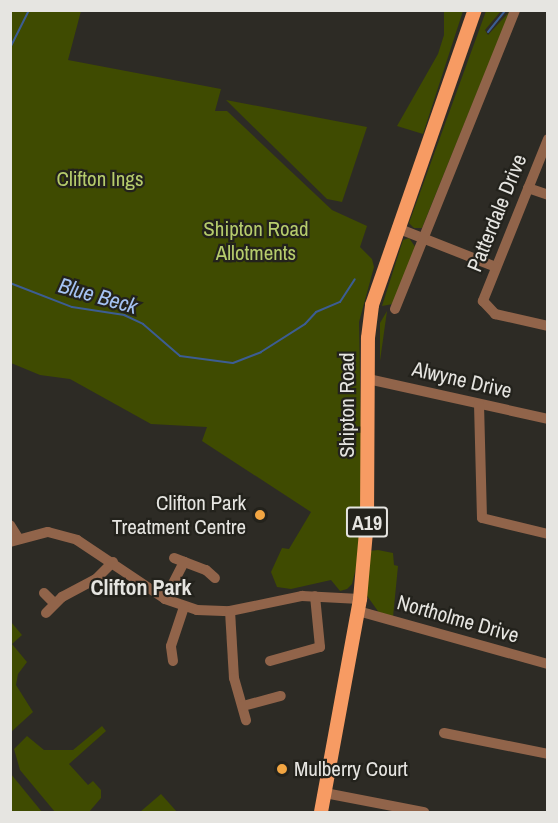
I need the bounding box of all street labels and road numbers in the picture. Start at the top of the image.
street label: Patterdale Drive [462,151,532,275]
street label: Shipton Road [334,352,360,458]
street label: Alwyne Drive [410,356,514,404]
road number: A19 [344,505,389,539]
street label: Northolme Drive [394,590,522,648]

